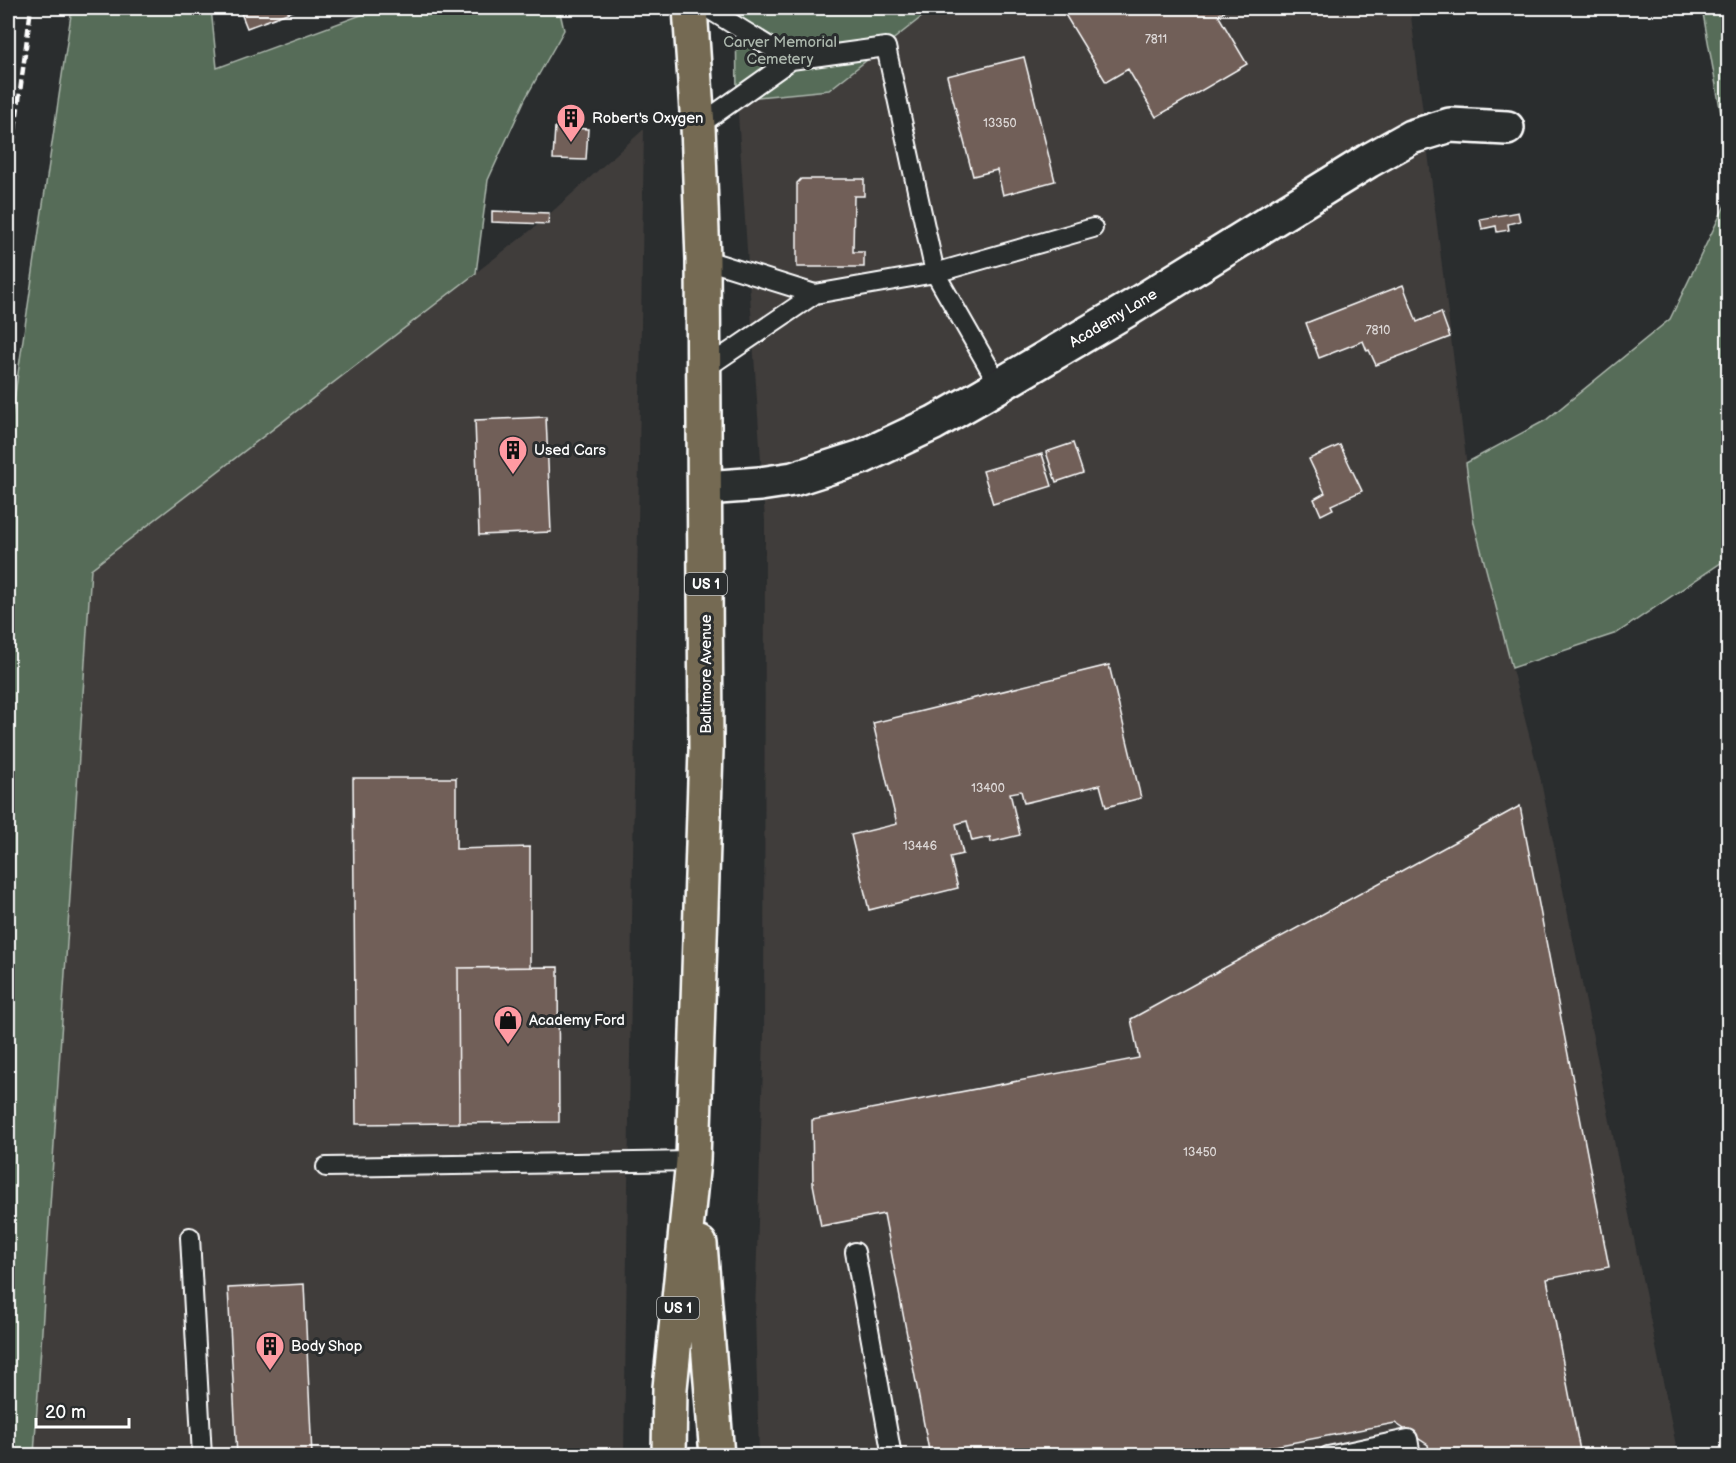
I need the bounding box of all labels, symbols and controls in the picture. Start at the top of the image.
house number: 7811 [1145,32,1167,47]
park label: Carver Memorial Cemetery [723,33,837,69]
building icon: Robert's Oxygen [555,102,587,144]
place label: Robert's Oxygen [592,109,704,128]
house number: 13350 [983,116,1017,131]
street label: Academy Lane [1066,285,1161,352]
house number: 7810 [1366,323,1390,338]
building icon: Used Cars [497,434,529,476]
place label: Used Cars [534,441,607,460]
road number: US 1 [685,573,727,595]
street label: Baltimore Avenue [697,614,716,734]
house number: 13400 [971,781,1005,796]
house number: 13446 [903,839,937,854]
shop icon: Academy Ford [492,1004,524,1046]
place label: Academy Ford [529,1011,625,1030]
house number: 13450 [1183,1145,1217,1160]
road number: US 1 [657,1297,699,1319]
building icon: Body Shop [254,1330,286,1372]
place label: Body Shop [291,1337,363,1356]
scale bar [36,1391,129,1429]
text: 20 m [45,1402,86,1423]

